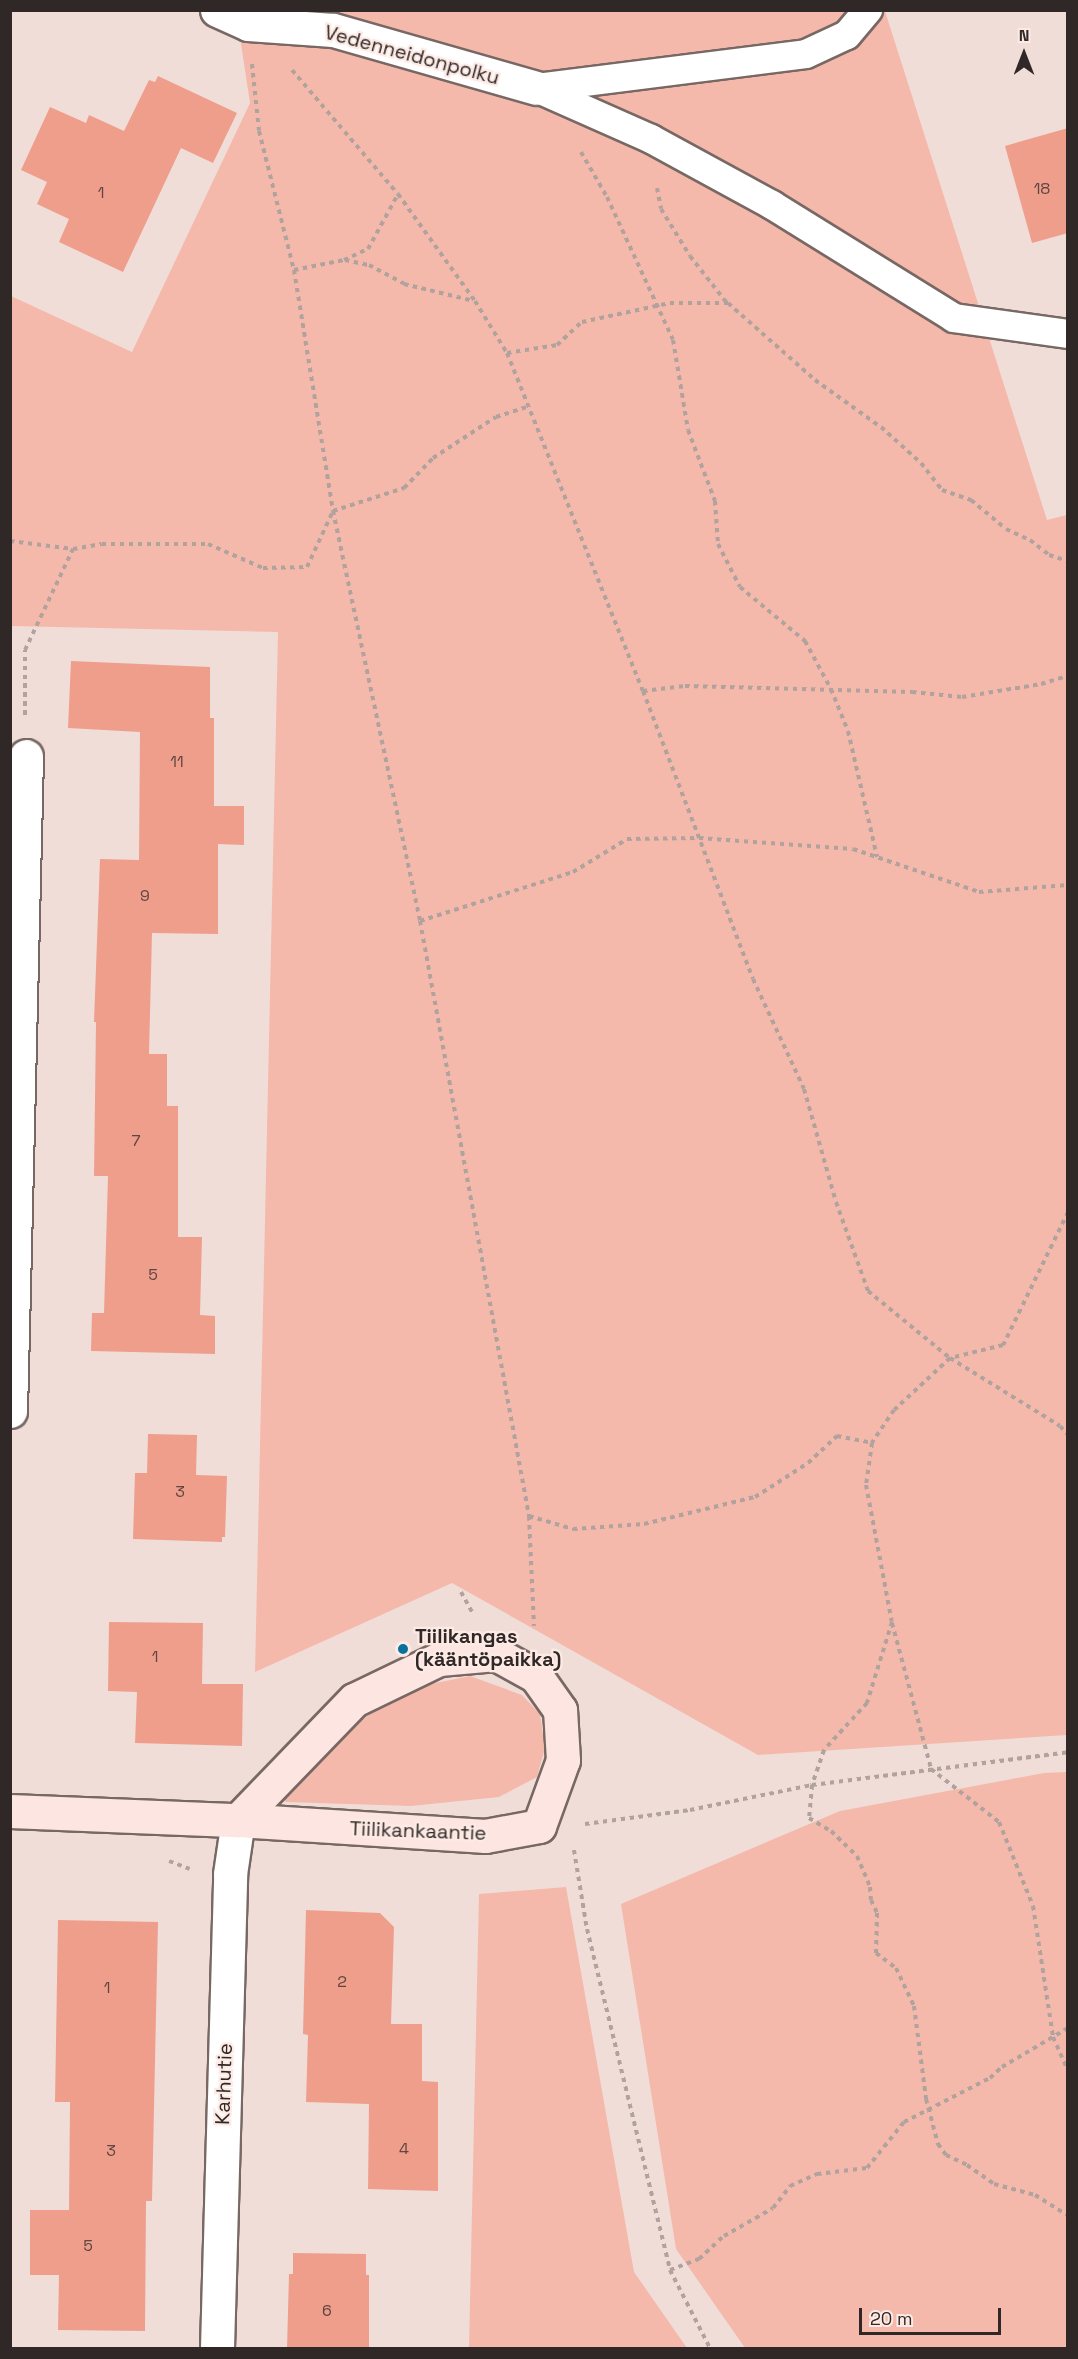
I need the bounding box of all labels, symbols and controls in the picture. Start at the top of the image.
street label: Vedenneidonpolku [322,20,502,90]
north arrow [994,24,1054,84]
text: N [1019,25,1029,46]
house number: 18 [1034,179,1050,199]
house number: 1 [98,183,104,203]
house number: 11 [170,752,184,772]
house number: 9 [140,886,150,906]
house number: 7 [131,1131,141,1151]
house number: 5 [148,1265,158,1285]
house number: 3 [175,1482,185,1502]
place label: Tiilikangas (kääntöpaikka) [415,1625,561,1672]
marker: Tiilikangas (kääntöpaikka) [396,1642,410,1656]
house number: 1 [152,1647,158,1667]
street label: Tiilikankaantie [349,1817,487,1845]
house number: 2 [337,1972,347,1992]
house number: 1 [104,1978,110,1998]
street label: Karhutie [211,2043,237,2125]
house number: 4 [399,2139,409,2159]
house number: 3 [106,2141,116,2161]
house number: 5 [83,2236,93,2256]
scale bar [862,2296,1004,2334]
house number: 6 [322,2301,332,2321]
text: 20 m [870,2307,913,2330]

